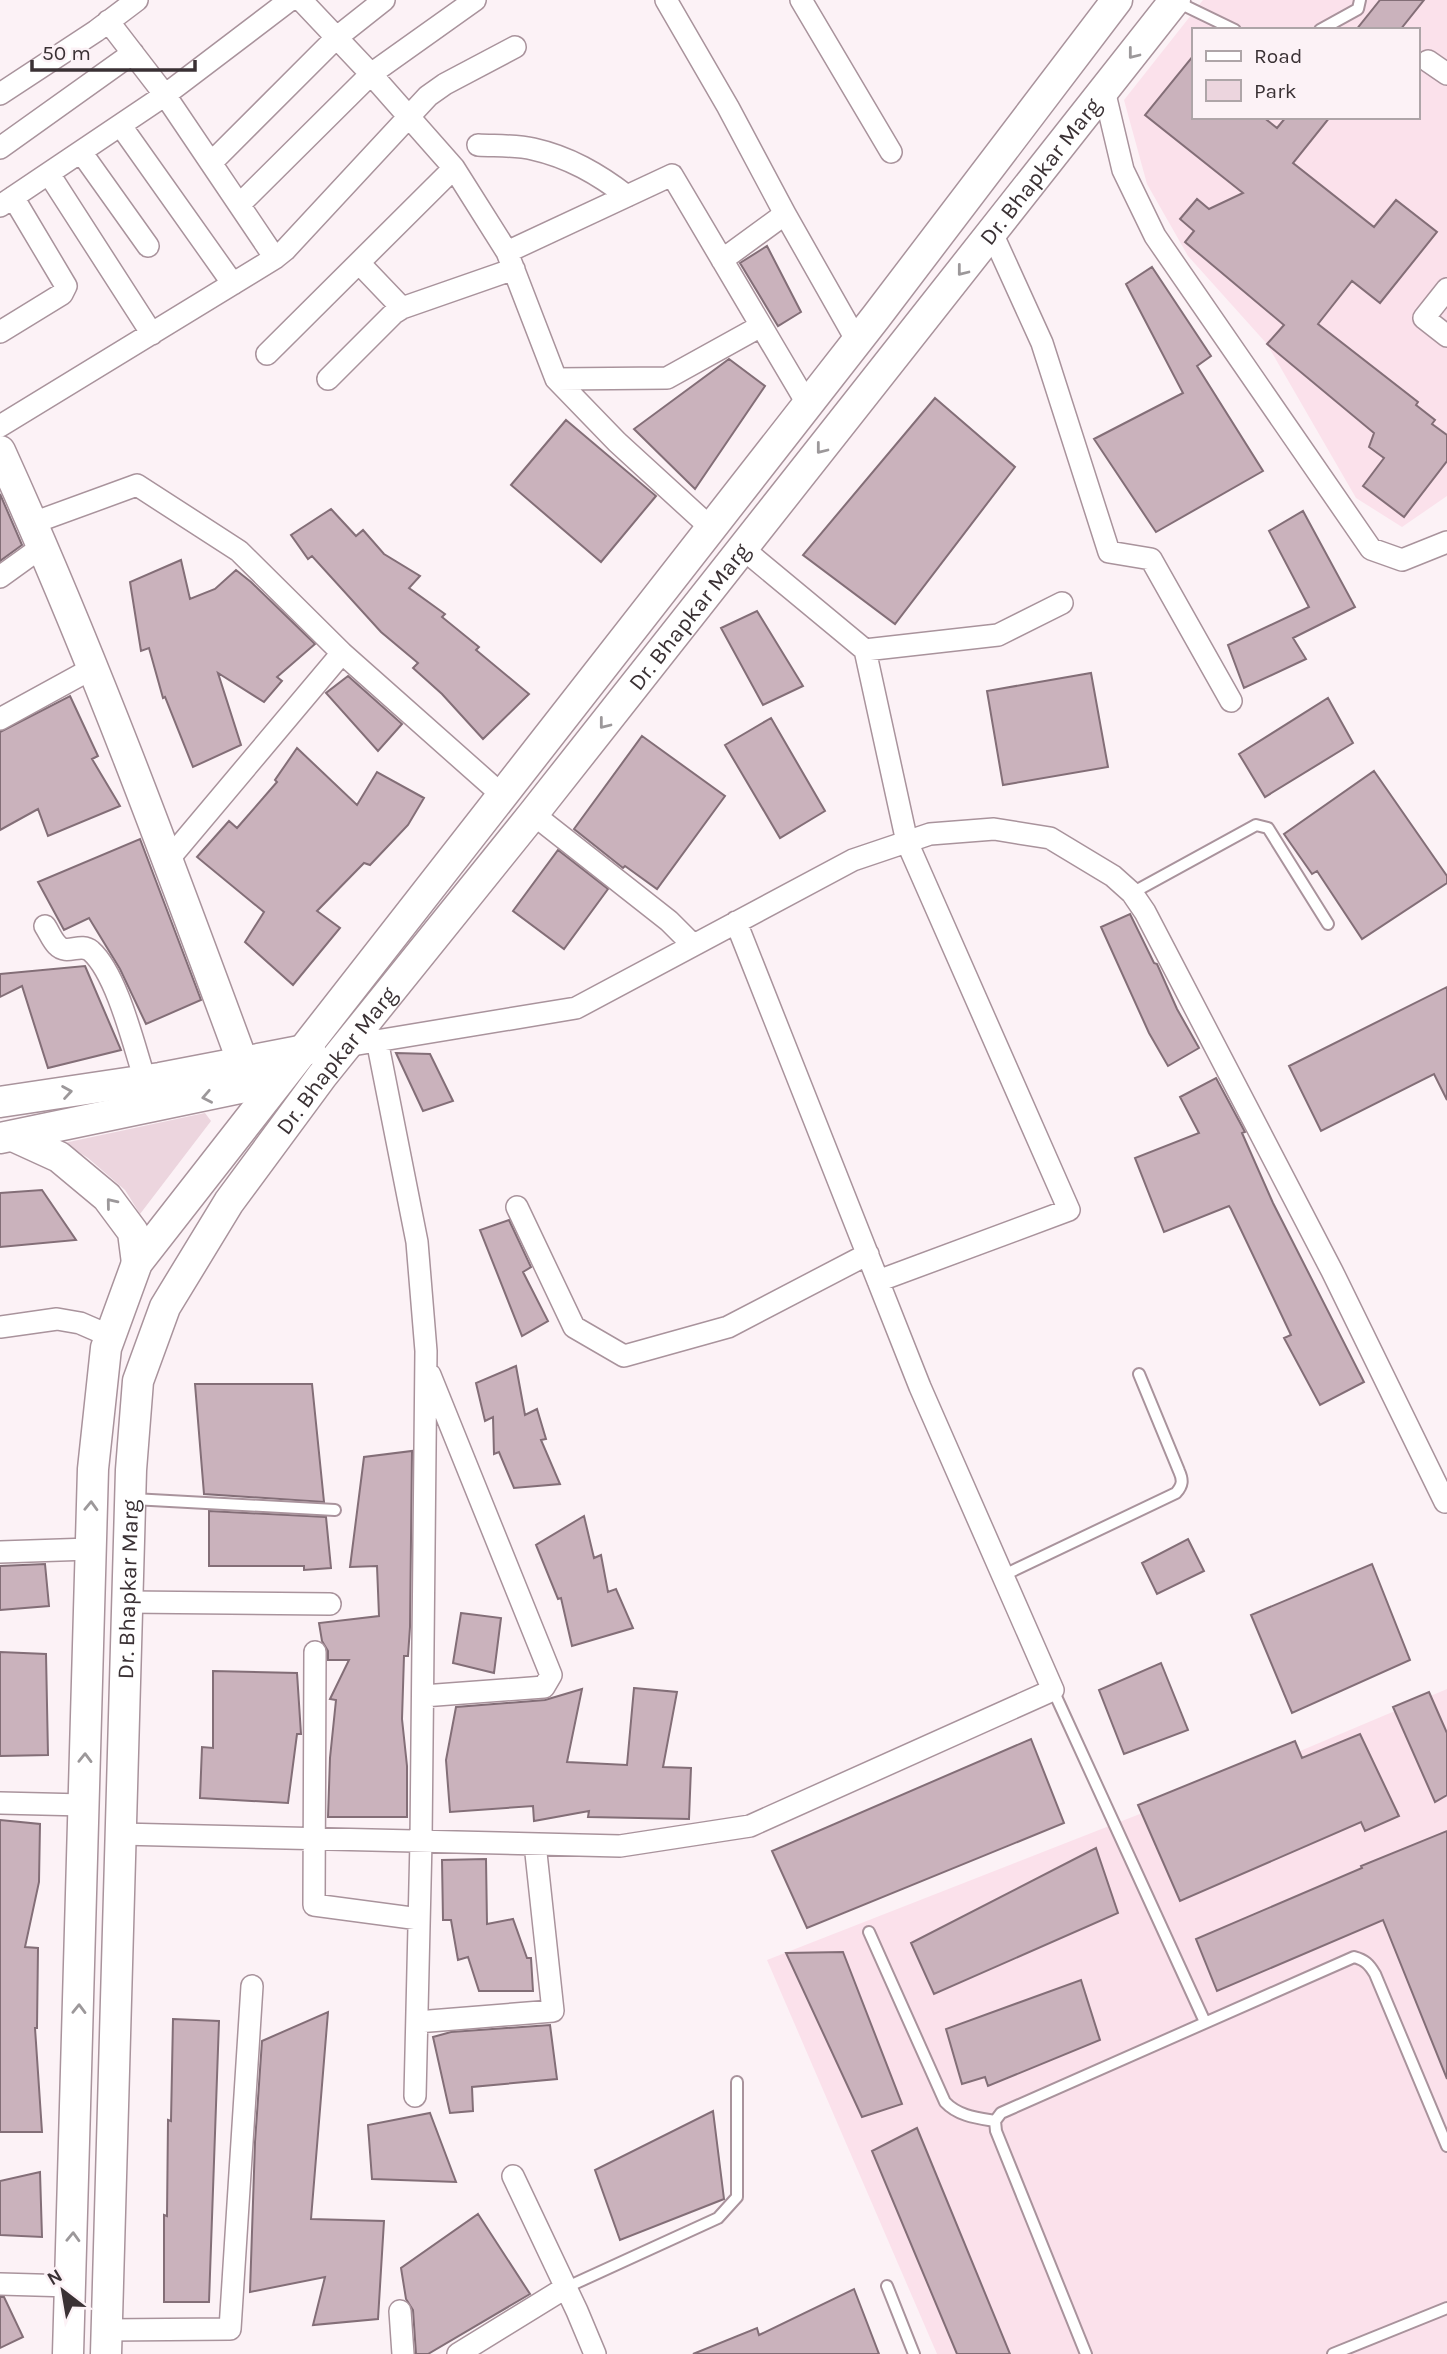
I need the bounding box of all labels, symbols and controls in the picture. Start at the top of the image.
scale bar [32,28,194,72]
legend [1192,28,1419,119]
text: 50 m [42,41,91,65]
text: Road [1254,44,1302,68]
one-way arrow [1128,46,1141,58]
text: Park [1254,79,1297,103]
street label: Dr. Bhapkar Marg [974,92,1106,250]
one-way arrow [957,263,970,275]
one-way arrow [816,442,829,454]
street label: Dr. Bhapkar Marg [623,537,755,695]
one-way arrow [599,716,612,729]
street label: Dr. Bhapkar Marg [270,981,402,1139]
one-way arrow [62,1085,73,1100]
one-way arrow [201,1088,213,1103]
one-way arrow [107,1199,119,1212]
street label: Dr. Bhapkar Marg [112,1499,144,1680]
one-way arrow [84,1500,99,1511]
one-way arrow [77,1752,93,1762]
one-way arrow [71,2004,86,2015]
one-way arrow [65,2231,80,2242]
north arrow [28,2256,98,2326]
text: N [43,2264,66,2290]

